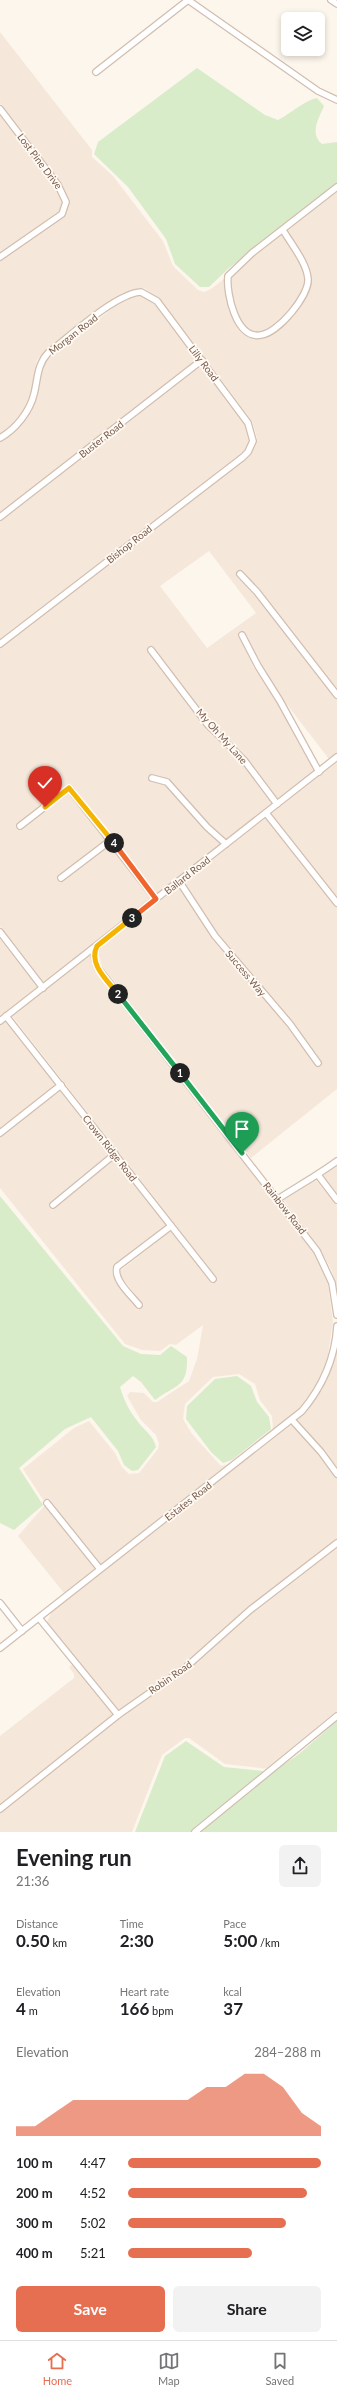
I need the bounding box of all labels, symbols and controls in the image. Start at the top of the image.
map controls [281,12,325,56]
button: layers [281,12,325,56]
street label: Lost Pine Drive [15,131,65,191]
street label: Morgan Road [46,311,100,357]
street label: Lilly Road [187,343,221,383]
street label: Buster Road [76,418,126,460]
street label: Bishop Road [104,522,154,566]
street label: My Oh My Lane [194,706,250,766]
pin [28,766,62,807]
icon: check [34,772,56,794]
pin: 4 [104,833,124,853]
text: 4 [111,836,117,849]
street label: Ballard Road [162,853,212,897]
pin: 3 [122,908,142,928]
text: 3 [129,911,135,924]
street label: Success Way [223,948,269,999]
pin: 2 [108,984,128,1004]
text: 2 [115,987,121,1000]
pin: 1 [170,1063,190,1083]
text: 1 [177,1066,183,1079]
street label: Crown Ridge Road [80,1112,140,1184]
pin [225,1112,259,1153]
icon: arrive [231,1118,253,1140]
street label: Rainbow Road [261,1180,309,1236]
street label: Estates Road [162,1479,214,1523]
street label: Robin Road [146,1658,194,1696]
text: Evening run [16,1844,132,1871]
button: share [279,1845,321,1887]
text: 21:36 [16,1873,49,1889]
text: Distance [16,1917,58,1930]
text: Time [120,1917,144,1930]
text: Pace [223,1917,246,1930]
text: 0.50 [16,1930,50,1951]
text: 2:30 [120,1930,154,1951]
text: 5:00 [223,1930,257,1951]
text: km [50,1936,67,1949]
text: /km [257,1936,280,1949]
text: Elevation [16,1985,61,1998]
text: Heart rate [120,1985,169,1998]
text: kcal [223,1985,242,1998]
text: 4 [16,1998,26,2019]
text: 166 [120,1998,149,2019]
text: 37 [223,1998,243,2019]
text: m [26,2004,38,2017]
text: bpm [149,2004,173,2017]
text: Elevation [16,2044,69,2060]
text: 284–288 m [254,2044,321,2060]
text: 100 m [16,2155,53,2171]
text: 4:47 [80,2155,106,2171]
text: 200 m [16,2185,53,2201]
text: 4:52 [80,2185,106,2201]
text: 300 m [16,2215,53,2231]
text: 5:02 [80,2215,106,2231]
text: 400 m [16,2245,53,2261]
text: 5:21 [80,2245,106,2261]
button: Save [16,2286,165,2332]
button: Share [173,2286,321,2332]
tab: Home [43,2350,72,2387]
tab: Map [158,2350,180,2387]
tab: Saved [265,2350,294,2387]

